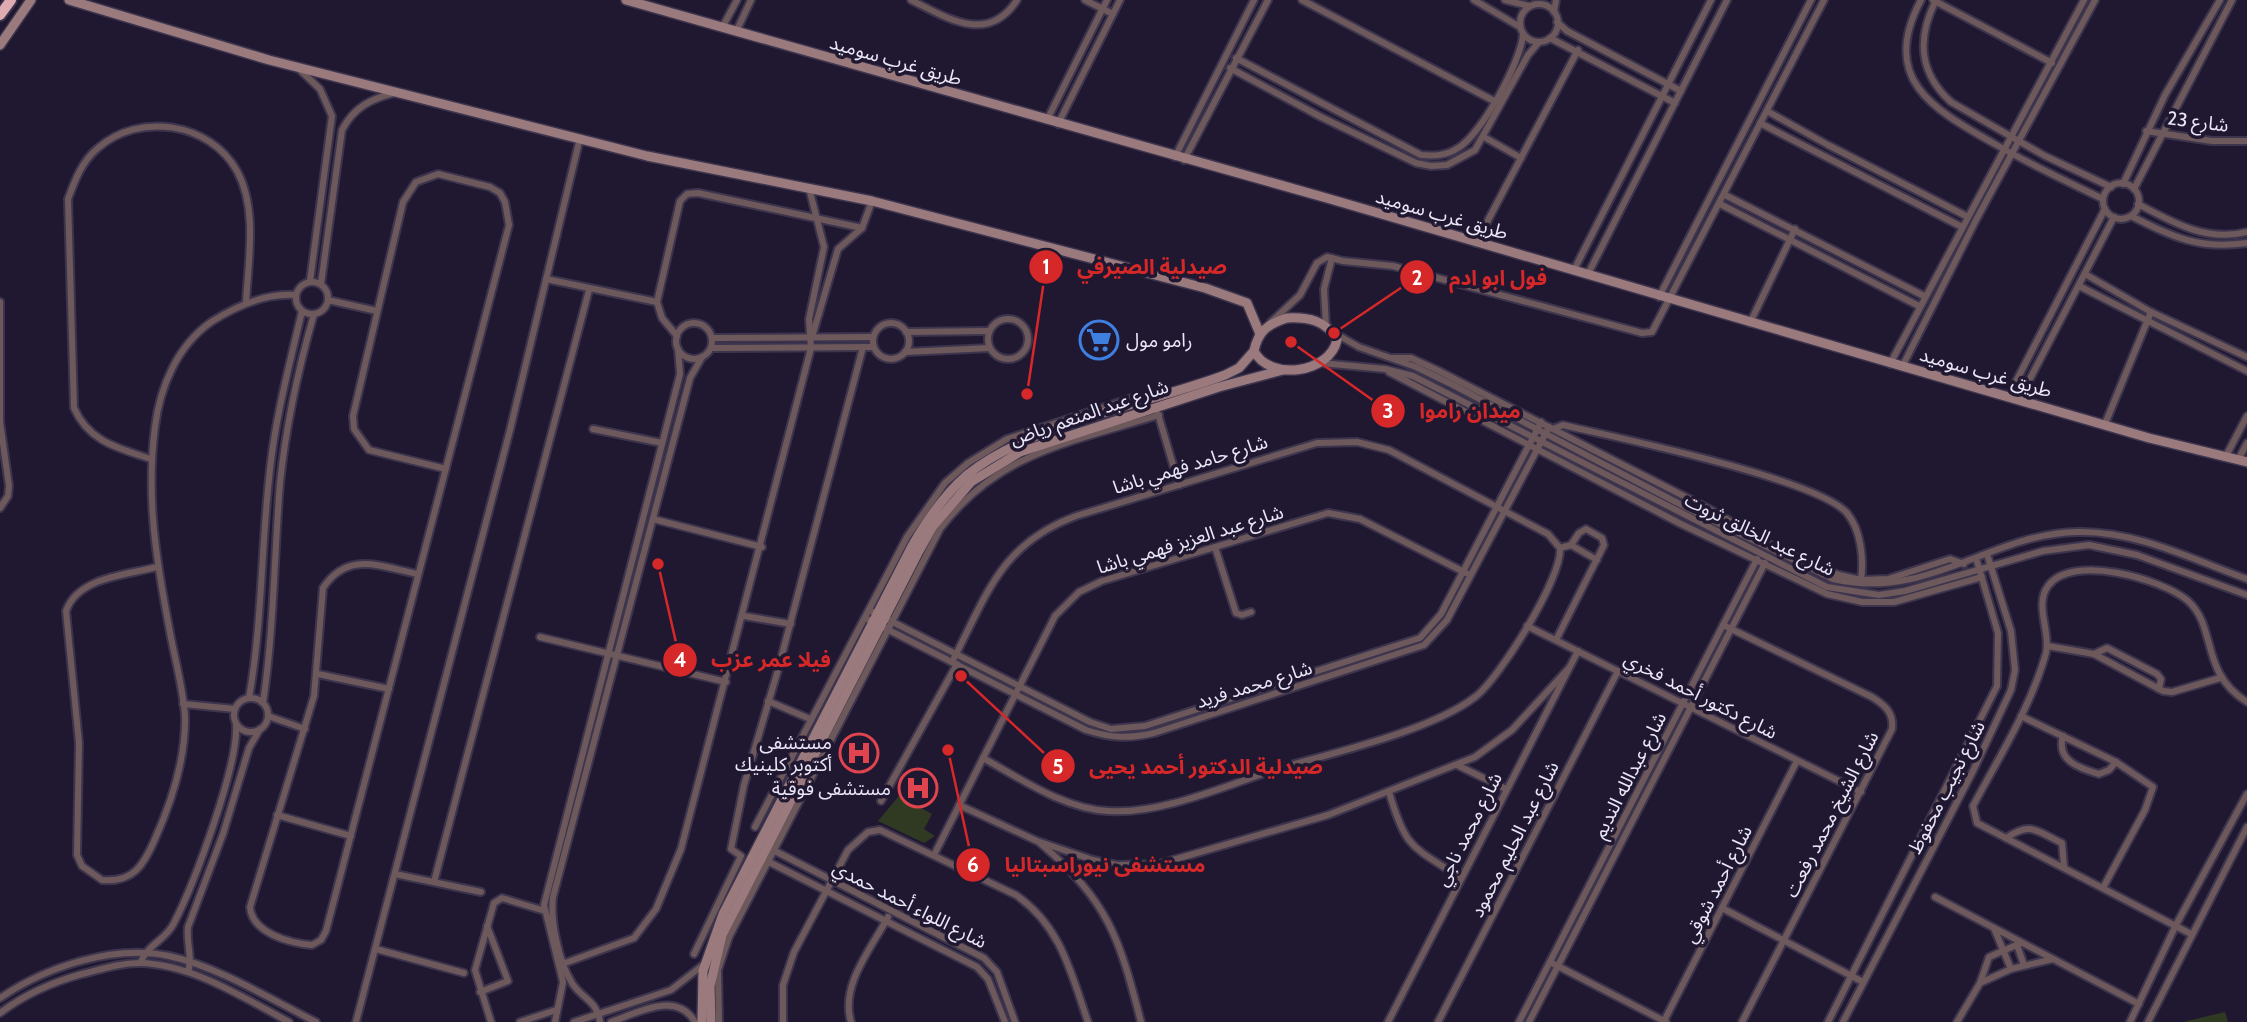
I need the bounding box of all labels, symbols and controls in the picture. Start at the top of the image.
street label: طريق غرب سوميد [827,31,965,90]
street label: شارع 23 [2166,106,2230,139]
street label: طريق غرب سوميد [1373,185,1511,244]
callout: صيدلية الصيرفي [1028,246,1241,288]
text: 1 [1042,254,1050,279]
text: صيدلية الصيرفي [1077,254,1227,284]
callout: فول ابو ادم [1400,256,1561,298]
text: 2 [1411,265,1423,290]
text: فول ابو ادم [1449,265,1547,294]
supermarket icon: رامو مول [1078,319,1120,361]
place label: رامو مول [1126,329,1192,352]
street label: طريق غرب سوميد [1917,343,2055,402]
street label: شارع عبد المنعم رياض [1007,375,1172,453]
callout: ميدان راموا [1371,390,1535,432]
text: 3 [1382,398,1394,423]
text: ميدان راموا [1419,398,1521,423]
street label: شارع حامد فهمي باشا [1110,430,1271,502]
street label: شارع عبد الخالق ثروت [1680,488,1839,583]
street label: شارع عبد العزيز فهمي باشا [1094,500,1287,582]
callout: فيلا عمر عزب [662,639,845,681]
text: 4 [673,647,687,672]
text: فيلا عمر عزب [711,647,831,672]
street label: شارع دكتور أحمد فخري [1619,647,1781,747]
street label: شارع محمد فريد [1193,656,1315,715]
street label: شارع عبدالله النديم [1588,708,1674,844]
street label: شارع نجيب محفوظ [1903,717,1992,858]
street label: شارع الشيخ محمد رفعت [1780,727,1886,903]
place label: مستشفى أكتوبر كلينيك [735,731,832,776]
hospital icon: مستشفى أكتوبر كلينيك [838,732,880,774]
callout: صيدلية الدكتور أحمد يحيى [1040,745,1338,787]
text: صيدلية الدكتور أحمد يحيى [1089,753,1323,779]
text: 5 [1052,754,1064,779]
street label: شارع عبد الحليم محمود [1465,757,1566,923]
hospital icon: مستشفى فوقية [897,767,939,809]
street label: شارع محمد ناجي [1430,769,1510,891]
place label: مستشفى فوقية [772,777,891,800]
street label: شارع أحمد شوقي [1678,822,1760,948]
callout: مستشفى نيوراسبتاليا [956,844,1220,886]
text: 6 [967,852,979,877]
text: مستشفى نيوراسبتاليا [1004,852,1206,877]
street label: شارع اللواء أحمد حمدي [827,856,991,956]

